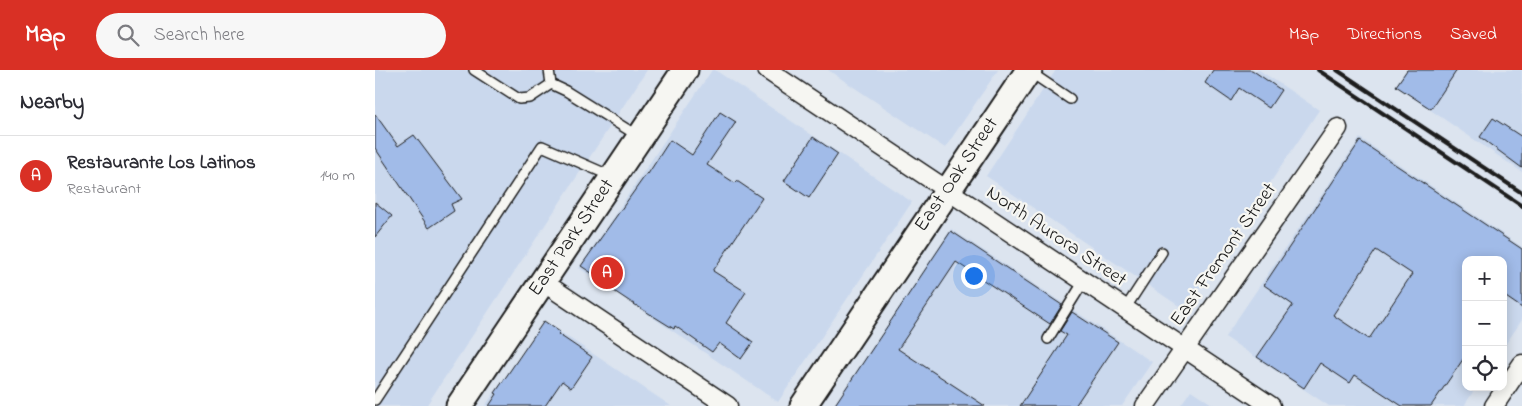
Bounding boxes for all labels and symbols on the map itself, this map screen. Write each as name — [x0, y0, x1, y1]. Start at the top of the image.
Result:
street label: East Oak Street — [908, 112, 1006, 238]
street label: East Park Street — [522, 173, 622, 303]
street label: East Fremont Street — [1164, 177, 1285, 333]
street label: North Aurora Street — [980, 179, 1132, 295]
pin: A — [591, 254, 623, 292]
your location — [961, 263, 987, 289]

